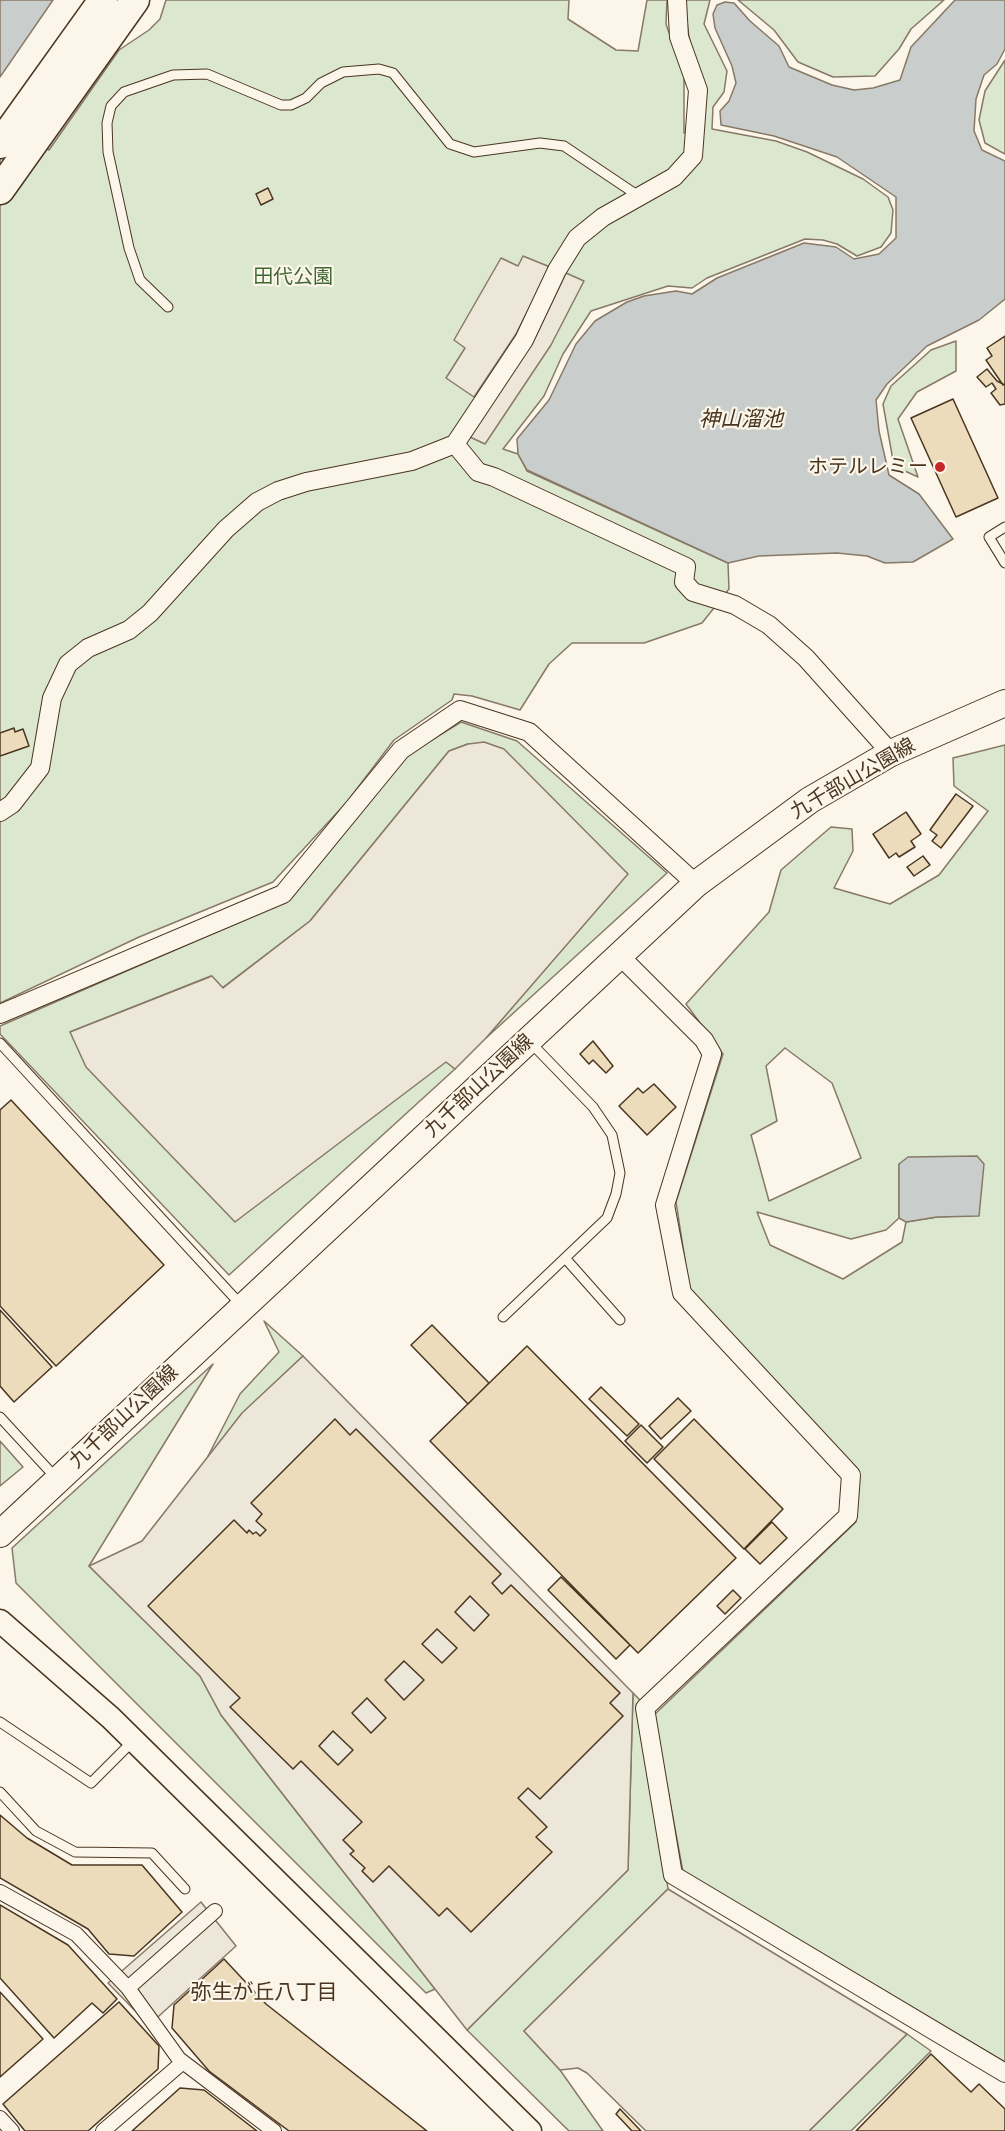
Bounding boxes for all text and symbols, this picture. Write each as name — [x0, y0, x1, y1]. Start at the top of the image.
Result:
park label: 田代公園 — [253, 265, 333, 289]
water label: 神山溜池 — [699, 407, 783, 433]
place label: ホテルレミー — [808, 455, 928, 479]
marker: ホテルレミー — [933, 460, 947, 474]
street label: 九千部山公園線 — [786, 734, 920, 824]
street label: 九千部山公園線 — [420, 1029, 538, 1143]
street label: 九千部山公園線 — [65, 1360, 183, 1474]
district label: 弥生が丘八丁目 — [191, 1980, 337, 2006]

